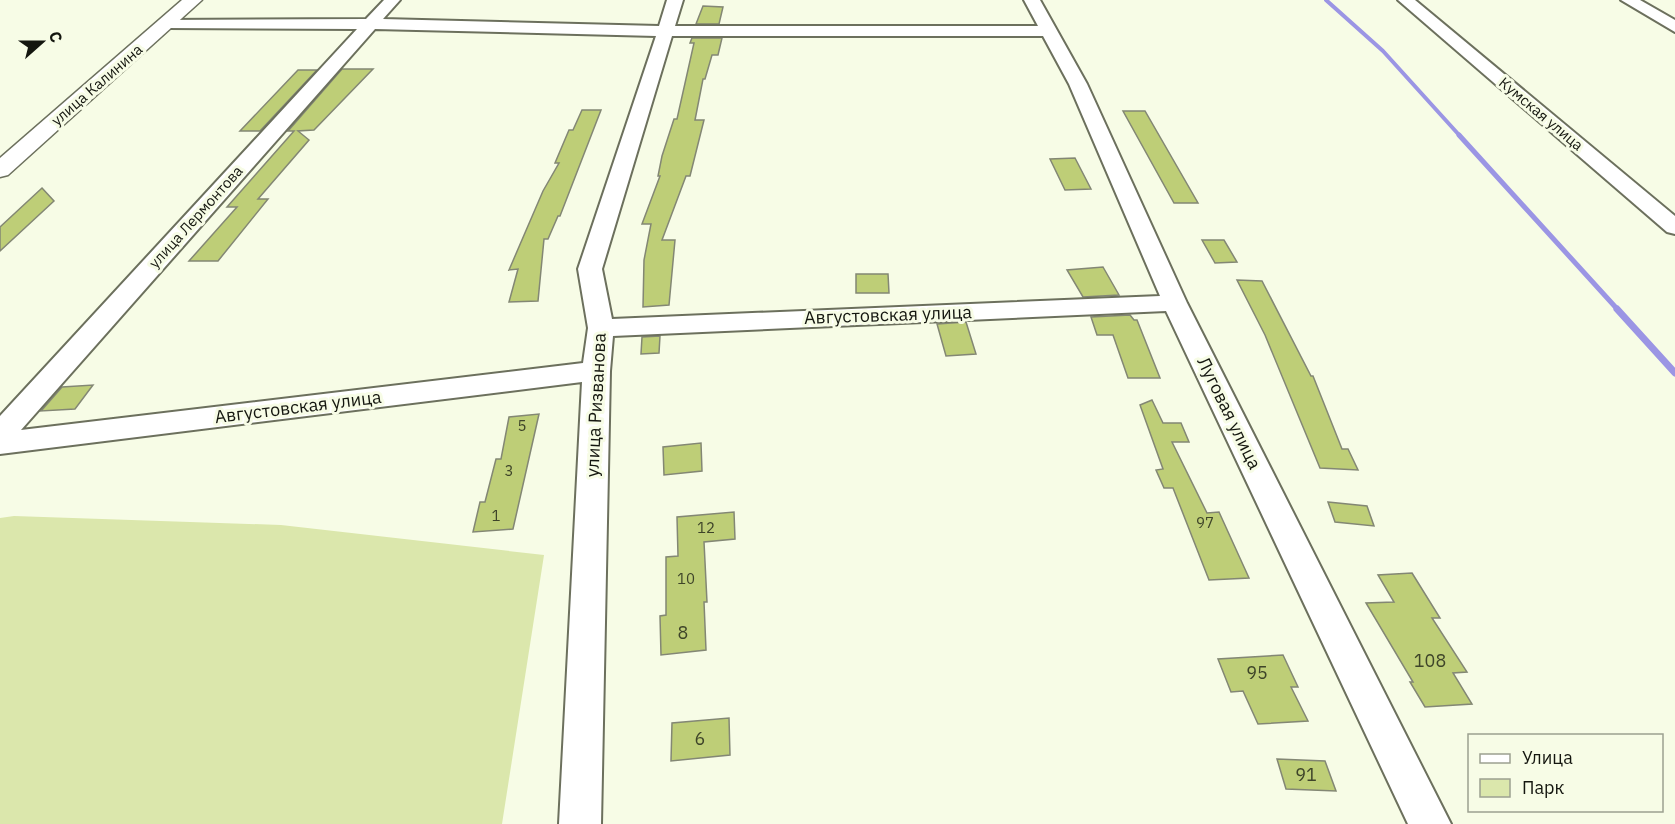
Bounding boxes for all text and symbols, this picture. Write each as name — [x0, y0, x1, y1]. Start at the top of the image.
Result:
north arrow — [12, 12, 72, 72]
text: С — [45, 28, 67, 45]
street label: улица Калинина — [47, 40, 146, 129]
street label: Кумская улица — [1495, 73, 1587, 154]
street label: улица Лермонтова — [145, 161, 247, 272]
street label: Августовская улица — [804, 300, 973, 329]
street label: улица Ризванова — [580, 332, 611, 478]
street label: Луговая улица — [1192, 353, 1267, 473]
street label: Августовская улица — [213, 385, 383, 428]
house number: 5 — [517, 416, 527, 435]
house number: 3 — [504, 461, 514, 480]
house number: 1 — [491, 506, 501, 525]
house number: 97 — [1196, 513, 1214, 532]
house number: 12 — [697, 518, 715, 537]
house number: 10 — [677, 569, 695, 588]
house number: 8 — [678, 621, 688, 644]
house number: 108 — [1414, 649, 1446, 672]
house number: 95 — [1246, 661, 1268, 684]
house number: 6 — [695, 727, 705, 750]
legend — [1468, 734, 1663, 812]
text: Улица — [1522, 746, 1573, 769]
house number: 91 — [1295, 763, 1317, 786]
text: Парк — [1522, 776, 1565, 799]

